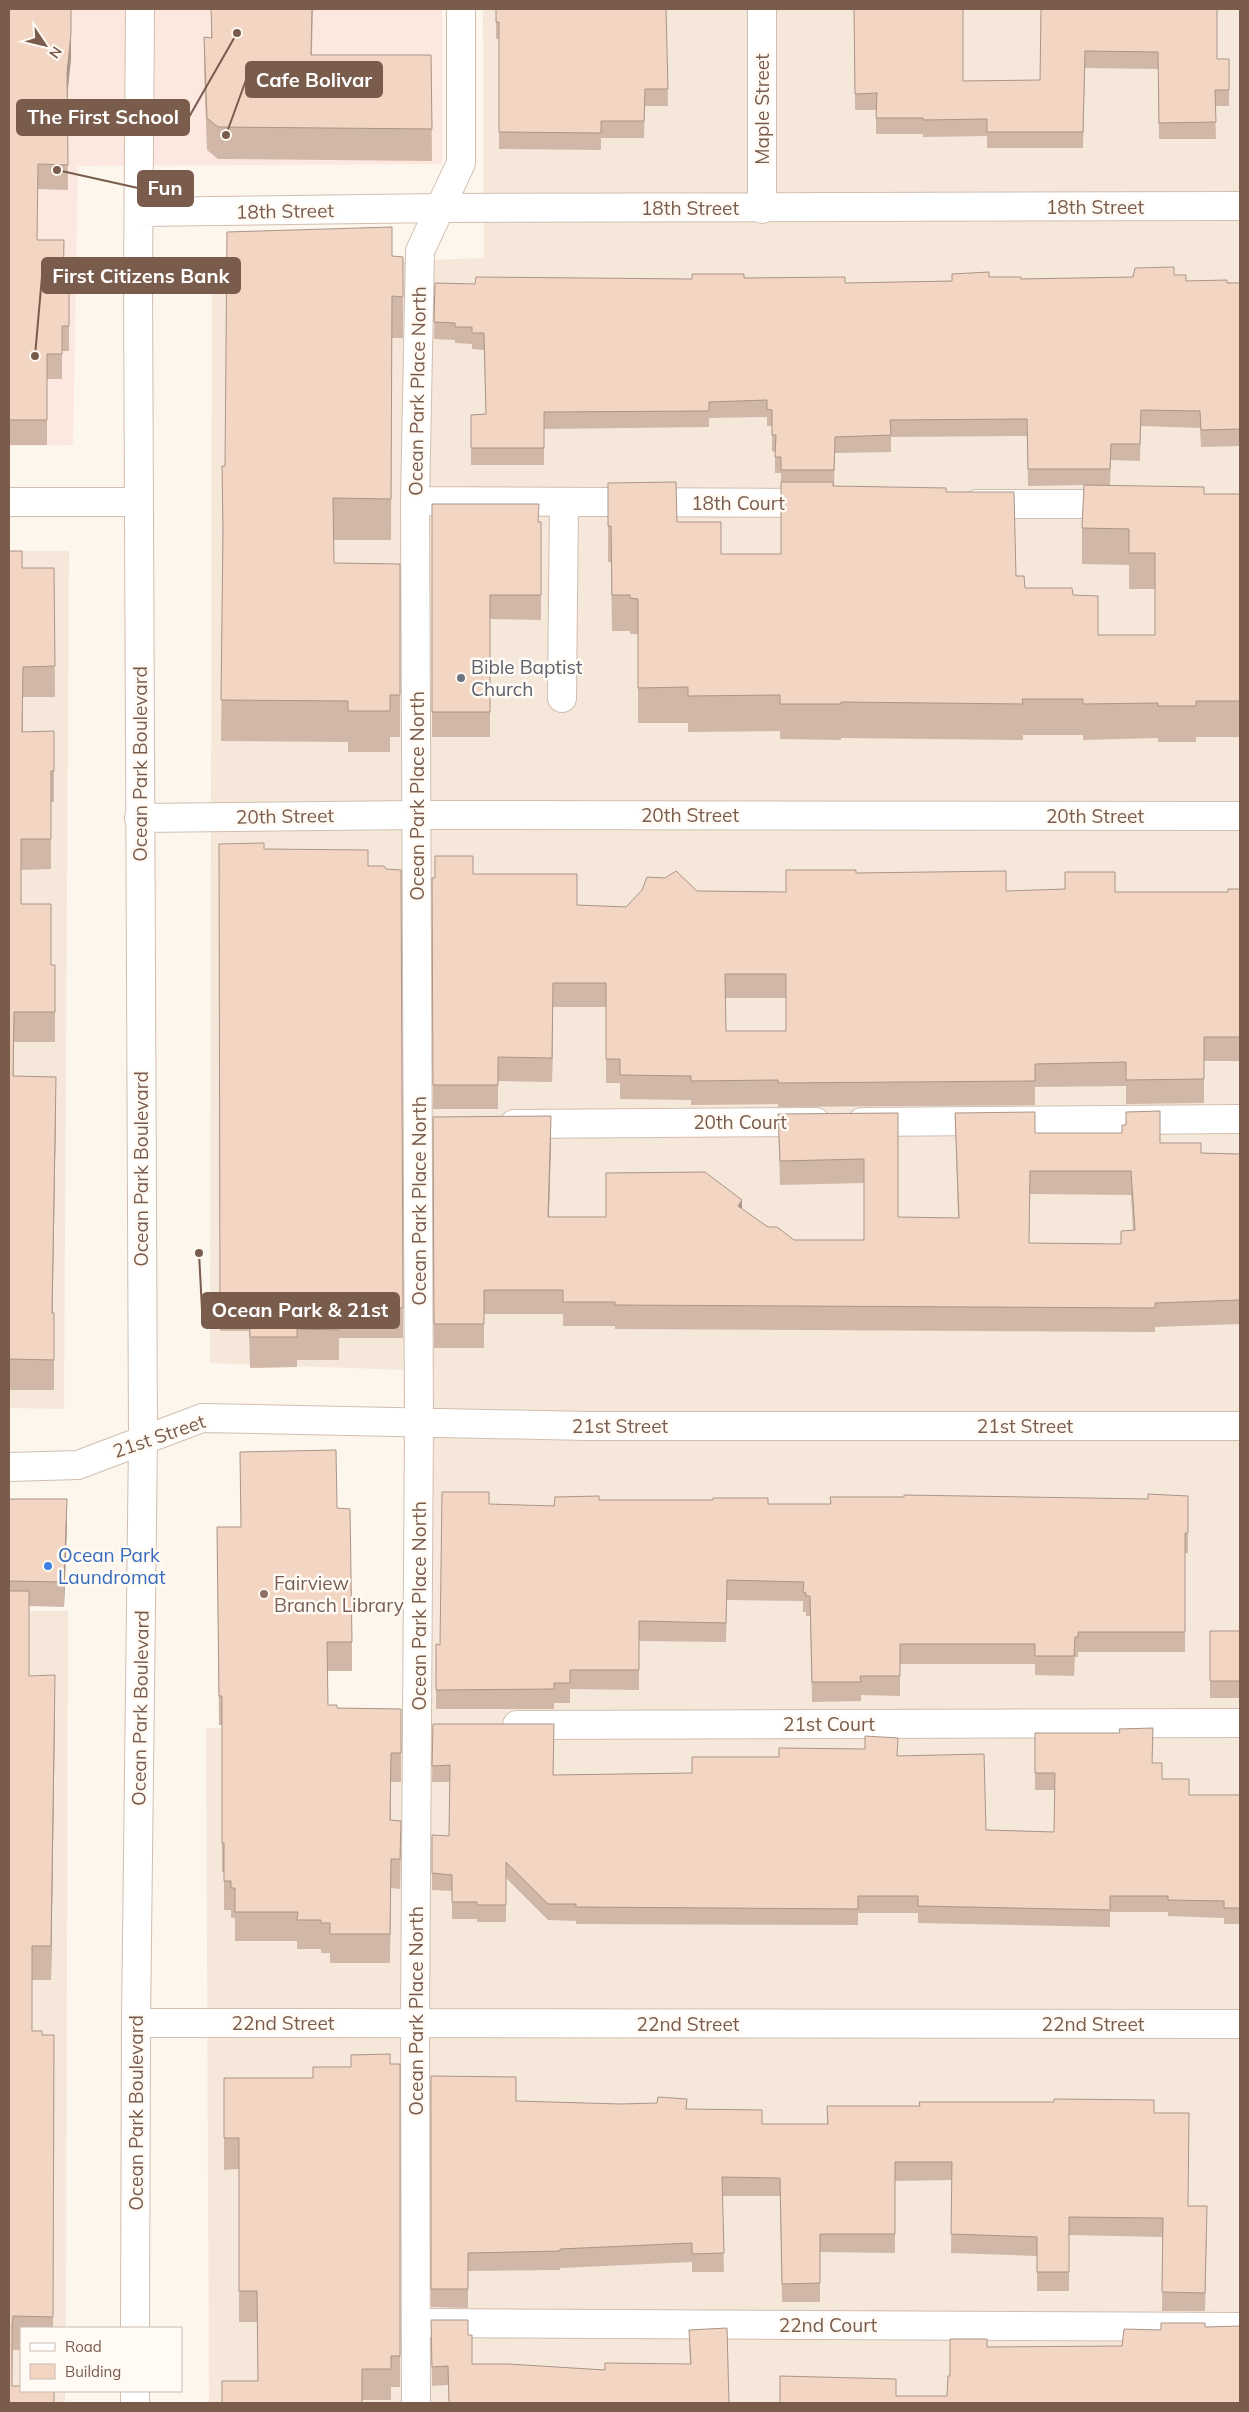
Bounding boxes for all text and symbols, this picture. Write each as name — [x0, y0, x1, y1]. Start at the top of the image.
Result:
north arrow — [20, 20, 70, 70]
text: N — [45, 43, 66, 62]
street label: Maple Street — [750, 53, 774, 165]
callout: Cafe Bolivar — [246, 62, 382, 97]
text: Cafe Bolivar — [256, 67, 372, 92]
callout: The First School — [17, 100, 189, 135]
text: The First School — [27, 104, 179, 129]
callout: Fun — [138, 171, 193, 206]
text: Fun — [147, 175, 183, 200]
street label: 18th Street — [1046, 195, 1144, 219]
street label: 18th Street — [641, 196, 739, 220]
street label: 18th Street — [236, 198, 335, 224]
callout: First Citizens Bank — [42, 258, 240, 293]
text: First Citizens Bank — [52, 263, 231, 288]
street label: Ocean Park Place North — [403, 286, 431, 496]
street label: 18th Court — [691, 491, 785, 515]
place label: Bible Baptist Church — [471, 655, 583, 701]
street label: Ocean Park Boulevard — [128, 666, 152, 862]
marker: Bible Baptist Church — [455, 672, 467, 684]
street label: Ocean Park Place North — [405, 691, 429, 901]
street label: 20th Street — [236, 803, 335, 829]
street label: 20th Street — [641, 803, 739, 827]
street label: 20th Street — [1046, 804, 1144, 828]
street label: Ocean Park Boulevard — [129, 1071, 153, 1267]
street label: Ocean Park Place North — [407, 1096, 431, 1306]
street label: 20th Court — [693, 1110, 787, 1134]
callout: Ocean Park & 21st — [202, 1293, 399, 1328]
text: Ocean Park & 21st — [212, 1297, 389, 1322]
street label: 21st Street — [110, 1409, 209, 1463]
street label: 21st Street — [572, 1414, 668, 1438]
street label: 21st Street — [977, 1414, 1073, 1438]
street label: Ocean Park Place North — [407, 1501, 431, 1711]
place label: Ocean Park Laundromat — [58, 1543, 166, 1589]
marker: Ocean Park Laundromat — [42, 1560, 54, 1572]
place label: Fairview Branch Library — [274, 1571, 404, 1617]
marker: Fairview Branch Library — [258, 1588, 270, 1600]
street label: Ocean Park Boulevard — [126, 1610, 154, 1806]
street label: 21st Court — [783, 1712, 875, 1736]
street label: Ocean Park Place North — [404, 1906, 428, 2116]
street label: 22nd Street — [232, 2011, 335, 2035]
street label: 22nd Street — [637, 2012, 740, 2036]
street label: 22nd Street — [1042, 2012, 1145, 2036]
street label: Ocean Park Boulevard — [124, 2015, 148, 2211]
street label: 22nd Court — [779, 2313, 878, 2337]
legend — [20, 2327, 182, 2392]
text: Road — [65, 2337, 102, 2356]
text: Building — [65, 2362, 121, 2381]

